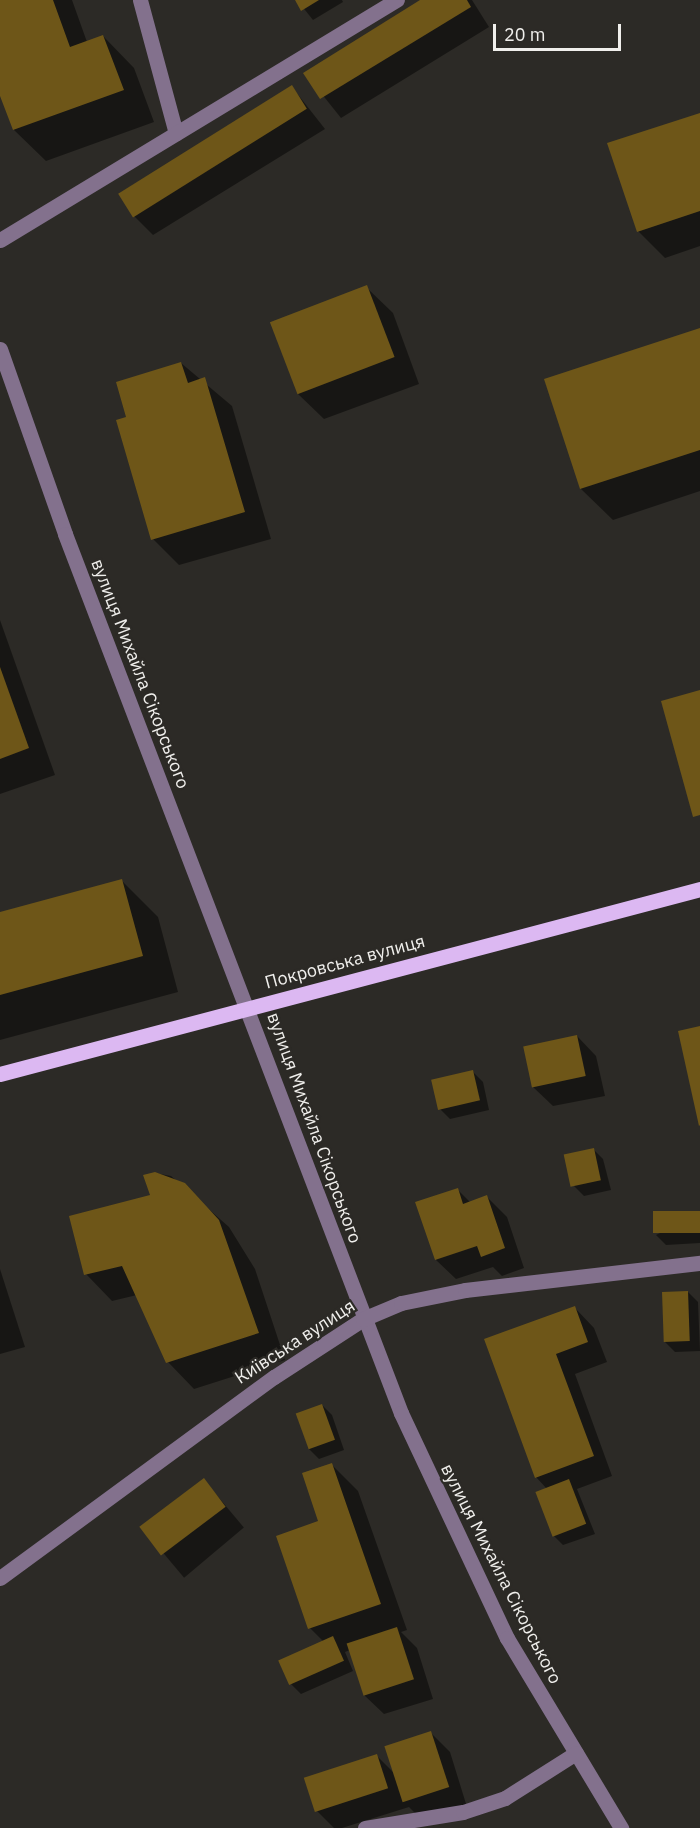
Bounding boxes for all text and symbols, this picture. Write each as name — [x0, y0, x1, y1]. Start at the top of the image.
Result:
scale bar — [496, 12, 624, 50]
text: 20 m — [504, 23, 546, 46]
street label: вулиця Михайла Сікорського — [86, 556, 194, 792]
street label: Покровська вулиця — [263, 930, 427, 994]
street label: вулиця Михайла Сікорського — [262, 1010, 366, 1246]
street label: Київська вулиця — [231, 1295, 359, 1389]
street label: вулиця Михайла Сікорського — [436, 1460, 566, 1688]

